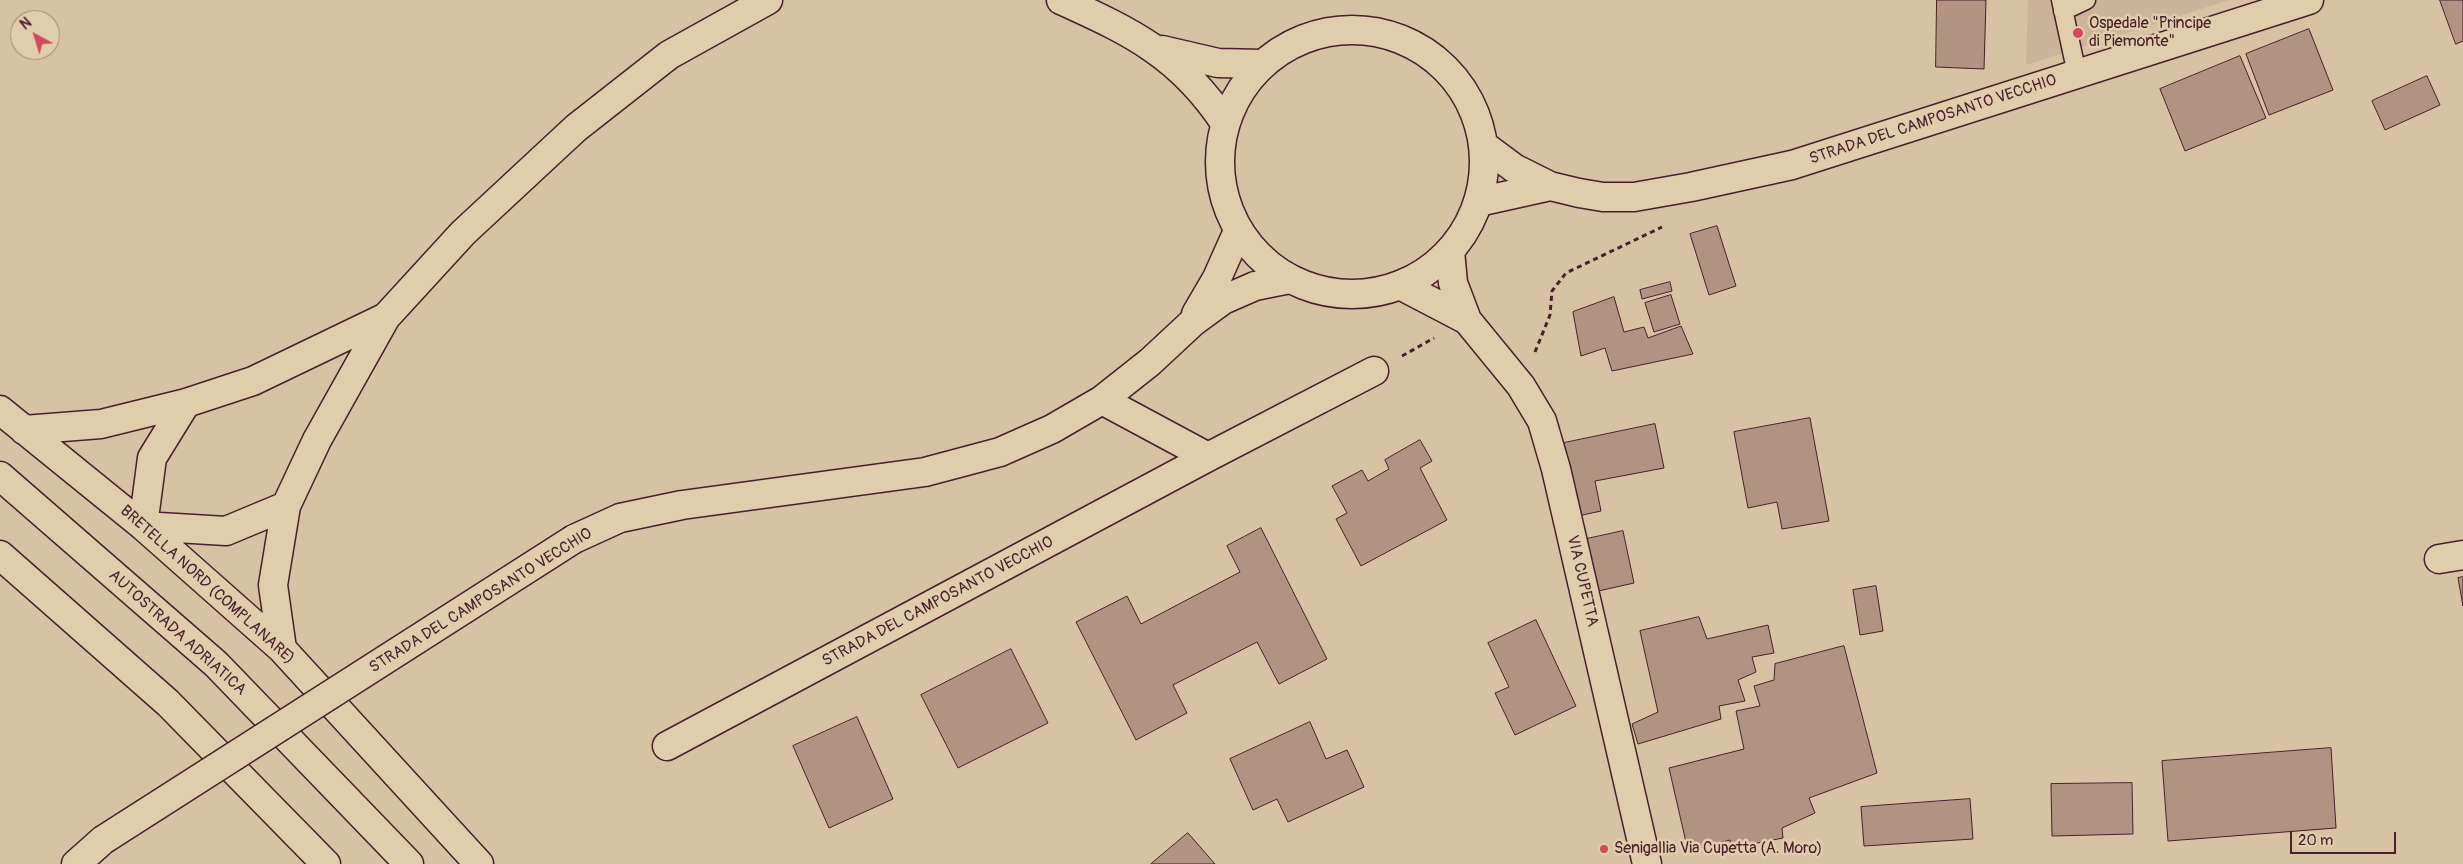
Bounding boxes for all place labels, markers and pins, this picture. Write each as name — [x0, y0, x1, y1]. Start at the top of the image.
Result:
place label: Ospedale "Principe di Piemonte" — [2089, 14, 2211, 52]
marker: Ospedale "Principe di Piemonte" — [2071, 26, 2085, 40]
place label: Senigallia Via Cupetta (A. Moro) — [1614, 839, 1822, 859]
marker: Senigallia Via Cupetta (A. Moro) — [1598, 843, 1610, 855]

